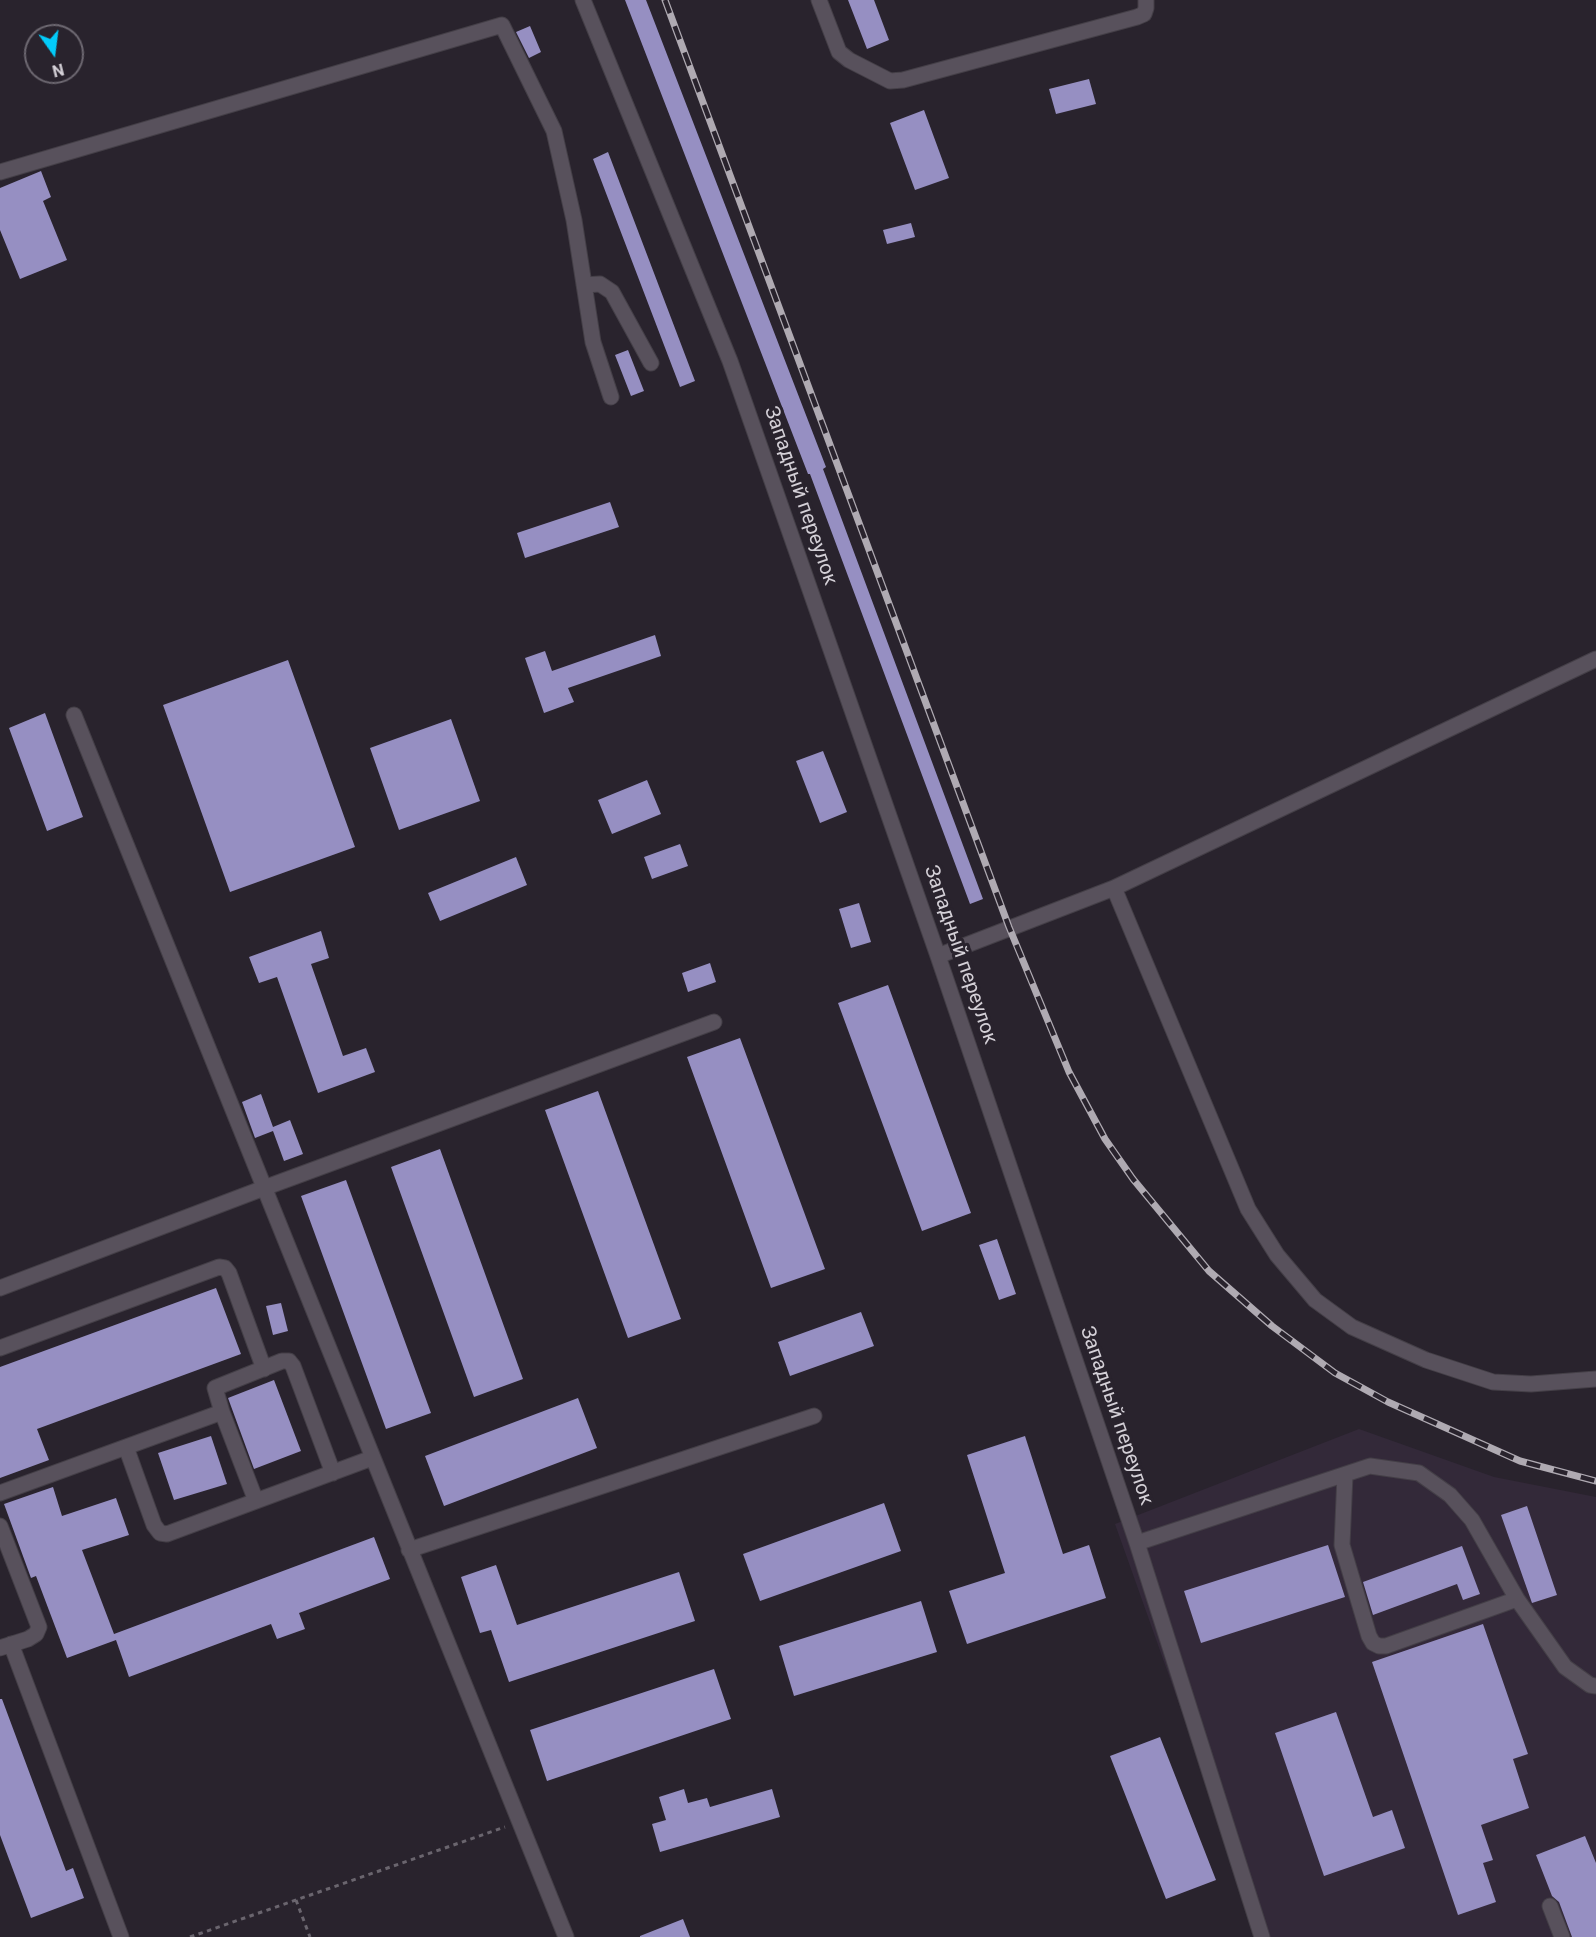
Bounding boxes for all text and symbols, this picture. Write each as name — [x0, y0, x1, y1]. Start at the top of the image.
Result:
north arrow — [24, 24, 84, 84]
text: N — [50, 59, 66, 81]
street label: Западный переулок — [758, 403, 842, 589]
street label: Западный переулок — [918, 862, 1002, 1048]
street label: Западный переулок — [1074, 1323, 1158, 1509]

